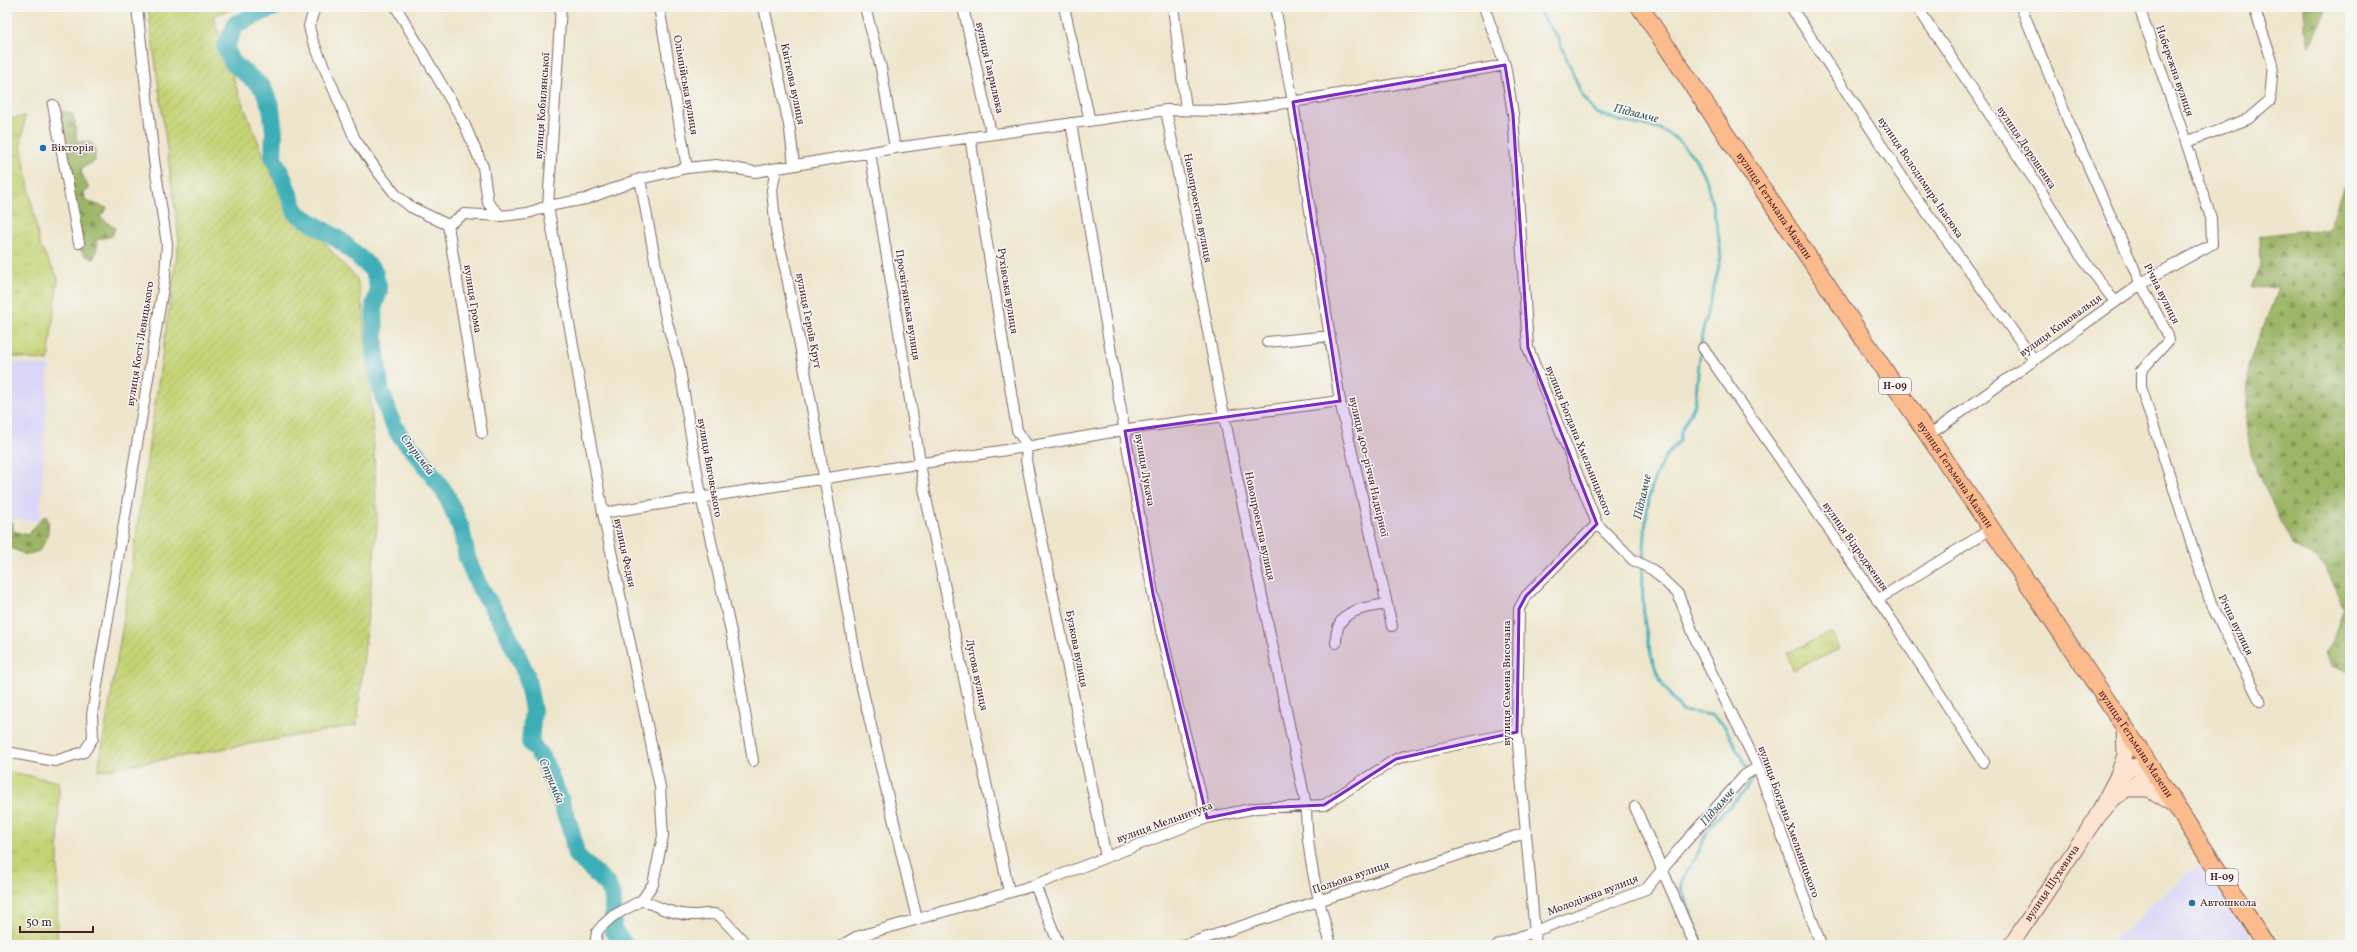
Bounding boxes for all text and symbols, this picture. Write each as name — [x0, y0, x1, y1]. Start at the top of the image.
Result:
street label: вулиця Гаврилюка — [971, 21, 1007, 116]
street label: Набережна вулиця — [2151, 23, 2197, 119]
street label: Олімпійська вулиця — [669, 34, 701, 136]
street label: Квіткова вулиця — [776, 42, 808, 126]
street label: вулиця Кобилянської — [532, 51, 554, 160]
water label: Підзамче — [1612, 101, 1661, 127]
street label: вулиця Дорошенка — [1993, 104, 2060, 193]
street label: вулиця Володимира Івасюка — [1874, 114, 1967, 242]
place label: Вікторія — [51, 141, 94, 156]
marker: Вікторія — [38, 143, 48, 153]
street label: вулиця Гетьмана Мазепи — [1733, 150, 1816, 263]
street label: Новопроектна вулиця — [1179, 152, 1215, 264]
street label: Рухівська вулиця — [993, 247, 1021, 335]
street label: Просвітянська вулиця — [891, 249, 923, 362]
street label: Річна вулиця — [2139, 261, 2183, 327]
street label: вулиця Грома — [459, 264, 485, 335]
street label: вулиця Героїв Крут — [791, 272, 825, 371]
street label: вулиця Кості Левицького — [124, 280, 158, 408]
street label: вулиця Коновальця — [2017, 291, 2105, 361]
street label: вулиця Богдана Хмельницького — [1541, 364, 1615, 518]
road number: Н-09 — [1879, 378, 1911, 394]
street label: вулиця 400-річчя Надвірної — [1345, 395, 1392, 539]
street label: вулиця Виговського — [693, 417, 725, 519]
street label: вулиця Гетьмана Мазепи — [1914, 418, 1997, 532]
water label: Стримба — [396, 431, 438, 479]
street label: вулиця Лукача — [1130, 432, 1158, 508]
street label: Новопроектна вулиця — [1240, 470, 1278, 582]
water label: Підзамче — [1630, 472, 1656, 521]
street label: вулиця Відродження — [1818, 499, 1892, 595]
street label: вулиця Федяя — [609, 517, 639, 589]
street label: Річна вулиця — [2214, 592, 2256, 658]
street label: Бузкова вулиця — [1061, 609, 1091, 689]
street label: вулиця Семена Височана — [1500, 620, 1515, 746]
street label: Лугова вулиця — [961, 638, 991, 712]
street label: вулиця Гетьмана Мазепи — [2094, 687, 2176, 801]
street label: вулиця Богдана Хмельницького — [1754, 744, 1823, 900]
water label: Стримба — [534, 756, 568, 806]
water label: Підзамче — [1697, 784, 1739, 830]
street label: вулиця Мельничука — [1115, 798, 1216, 847]
street label: вулиця Шухевича — [2021, 842, 2084, 925]
street label: Польова вулиця — [1311, 858, 1392, 898]
road number: Н-09 — [2206, 869, 2238, 885]
street label: Молодіжна вулиця — [1545, 872, 1641, 920]
place label: Автошкола — [2200, 896, 2257, 911]
marker: Автошкола — [2187, 898, 2197, 908]
scale bar — [20, 908, 93, 934]
text: 50 m — [26, 915, 52, 931]

